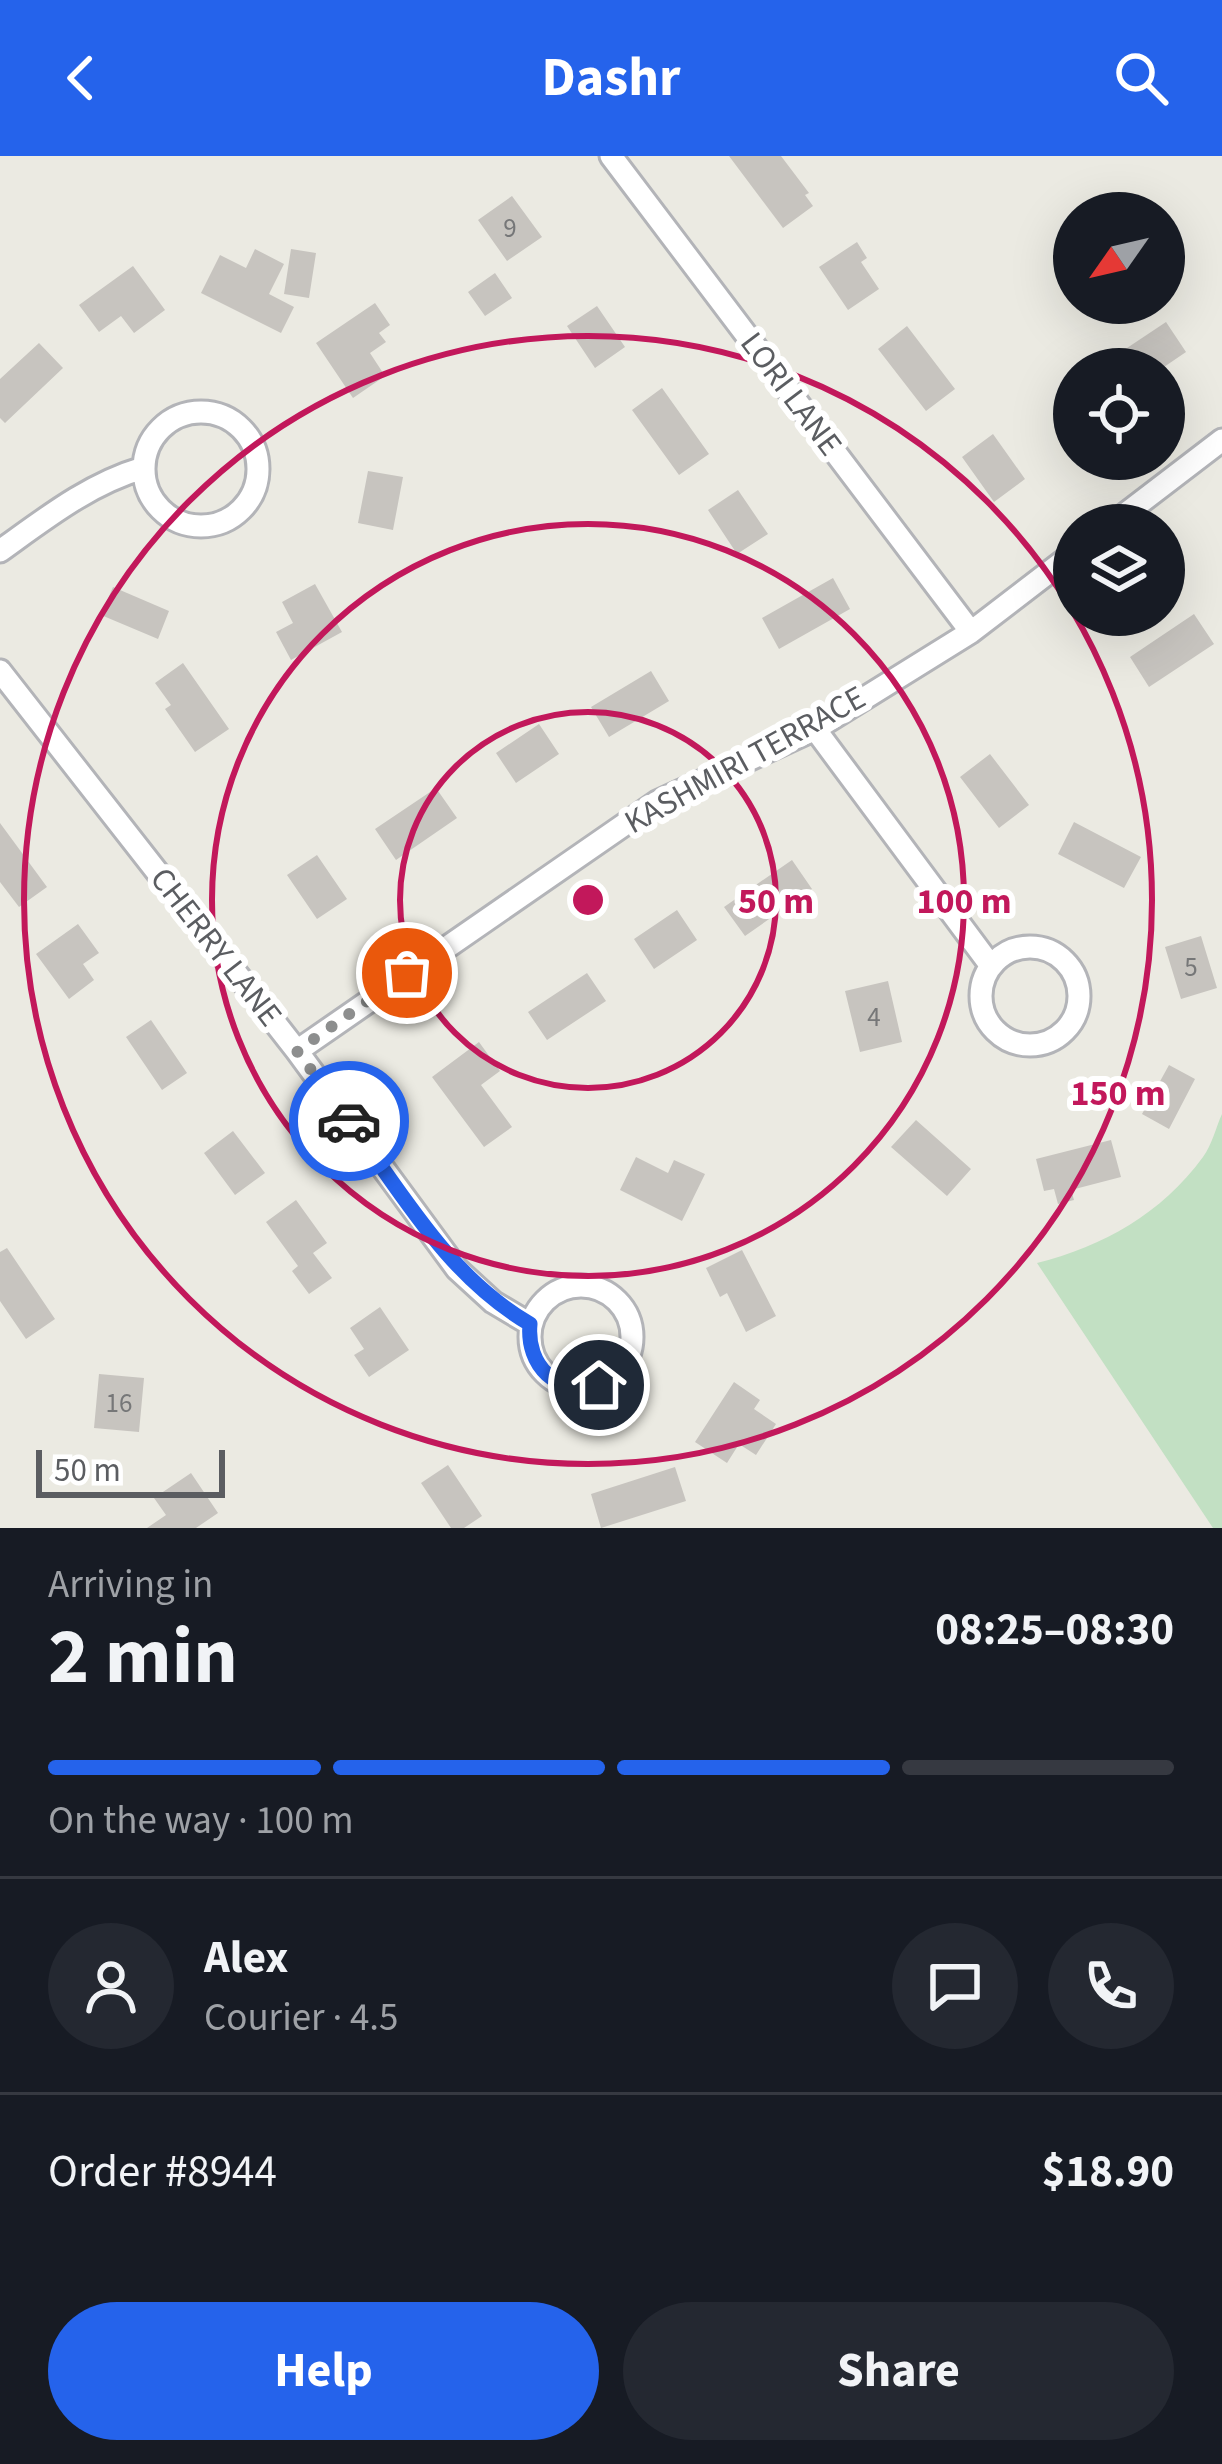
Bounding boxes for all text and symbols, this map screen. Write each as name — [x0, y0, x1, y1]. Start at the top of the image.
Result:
text: Dashr — [542, 40, 681, 117]
icon: back — [48, 45, 114, 111]
icon: search — [1108, 45, 1174, 111]
north arrow — [1053, 192, 1185, 324]
map controls — [1053, 192, 1185, 636]
house number: 9 — [503, 209, 517, 248]
street label: LORI LANE — [729, 322, 853, 466]
button: locate — [1053, 348, 1185, 480]
button: layers — [1053, 504, 1185, 636]
street label: KASHMIRI TERRACE — [616, 674, 874, 846]
street label: CHERRY LANE — [139, 858, 293, 1036]
text: 50 m — [738, 876, 814, 927]
text: 100 m — [916, 876, 1012, 927]
centre of rings — [567, 879, 609, 921]
pin — [356, 922, 458, 1024]
icon: bag — [374, 940, 440, 1006]
house number: 5 — [1184, 948, 1198, 987]
house number: 4 — [867, 998, 881, 1037]
courier — [289, 1061, 409, 1181]
text: 150 m — [1070, 1068, 1166, 1119]
icon: car — [316, 1088, 382, 1154]
pin — [548, 1334, 650, 1436]
icon: home — [566, 1352, 632, 1418]
house number: 16 — [106, 1384, 132, 1423]
scale bar — [36, 1444, 225, 1497]
text: 50 m — [54, 1447, 121, 1494]
text: Arriving in — [48, 1557, 213, 1613]
text: 08:25–08:30 — [935, 1598, 1174, 1662]
text: 2 min — [48, 1602, 238, 1713]
text: On the way · 100 m — [48, 1793, 354, 1849]
button: person — [48, 1923, 174, 2049]
button: chat — [892, 1923, 1018, 2049]
button: phone — [1048, 1923, 1174, 2049]
text: Alex — [204, 1926, 288, 1990]
text: Courier · 4.5 — [204, 1990, 398, 2046]
text: Order #8944 — [48, 2140, 277, 2204]
text: $18.90 — [1042, 2140, 1174, 2204]
button: Help — [48, 2302, 599, 2440]
button: Share — [623, 2302, 1174, 2440]

